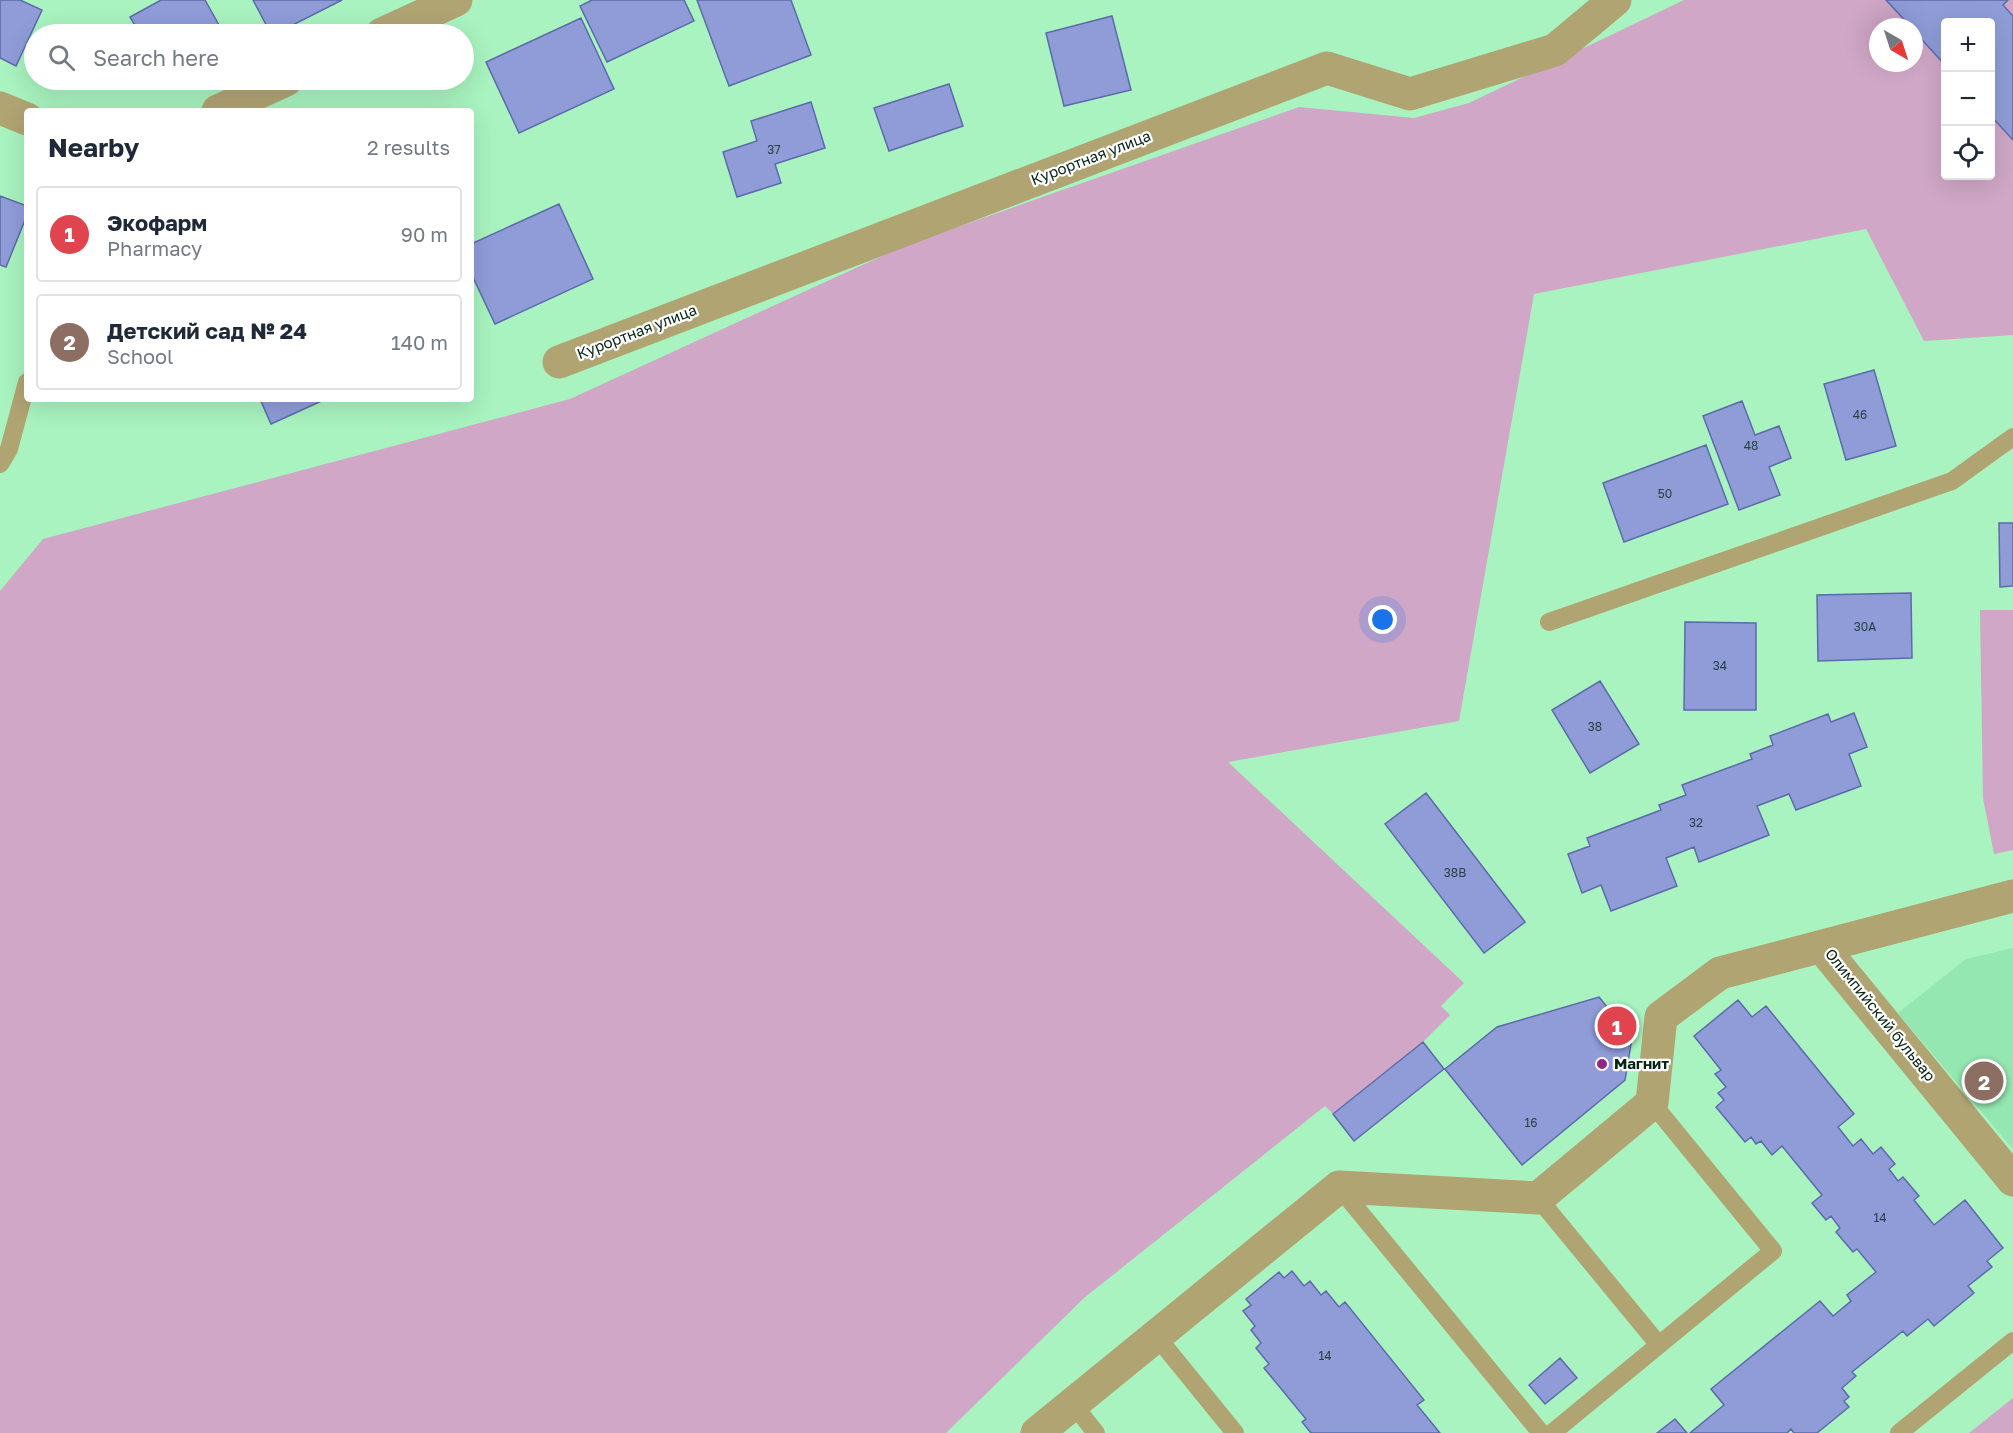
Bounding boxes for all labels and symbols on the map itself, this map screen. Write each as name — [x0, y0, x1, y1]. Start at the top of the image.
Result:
north arrow — [1869, 18, 1923, 72]
street label: Курортная улица — [1028, 126, 1153, 188]
house number: 37 — [767, 142, 781, 157]
street label: Курортная улица — [574, 300, 699, 362]
house number: 46 — [1853, 407, 1867, 422]
house number: 48 — [1744, 438, 1758, 453]
house number: 50 — [1658, 486, 1672, 501]
your location — [1368, 605, 1397, 634]
house number: 30А — [1854, 619, 1876, 634]
house number: 34 — [1713, 658, 1727, 673]
house number: 38 — [1588, 719, 1602, 734]
house number: 32 — [1689, 815, 1703, 830]
house number: 38В — [1444, 865, 1466, 880]
street label: Олимпийский бульвар — [1822, 945, 1940, 1084]
pin: 1 — [1598, 1004, 1636, 1048]
place label: Магнит — [1614, 1054, 1669, 1072]
marker: Магнит — [1595, 1057, 1609, 1071]
pin: 2 — [1964, 1058, 2004, 1104]
house number: 16 — [1524, 1115, 1538, 1130]
house number: 14 — [1873, 1210, 1887, 1225]
house number: 14 — [1318, 1348, 1332, 1363]

